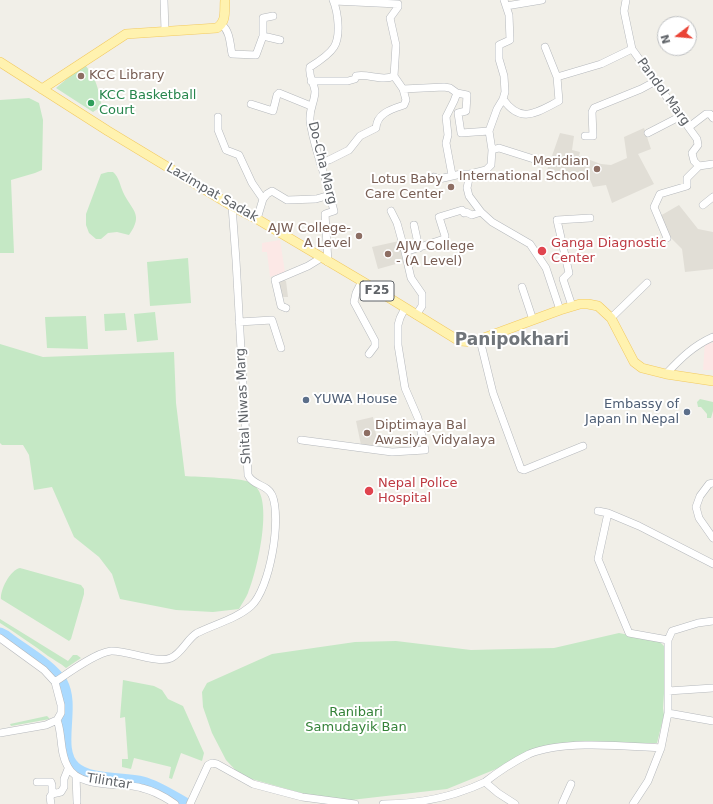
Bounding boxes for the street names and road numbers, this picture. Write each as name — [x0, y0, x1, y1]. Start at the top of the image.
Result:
street label: Pandol Marg — [633, 55, 693, 129]
street label: Do-Cha Marg — [304, 120, 340, 206]
street label: Lazimpat Sadak — [163, 160, 261, 226]
road number: F25 — [360, 281, 394, 301]
street label: Shital Niwas Marg — [233, 348, 255, 464]
street label: Tilintar — [86, 771, 132, 793]

